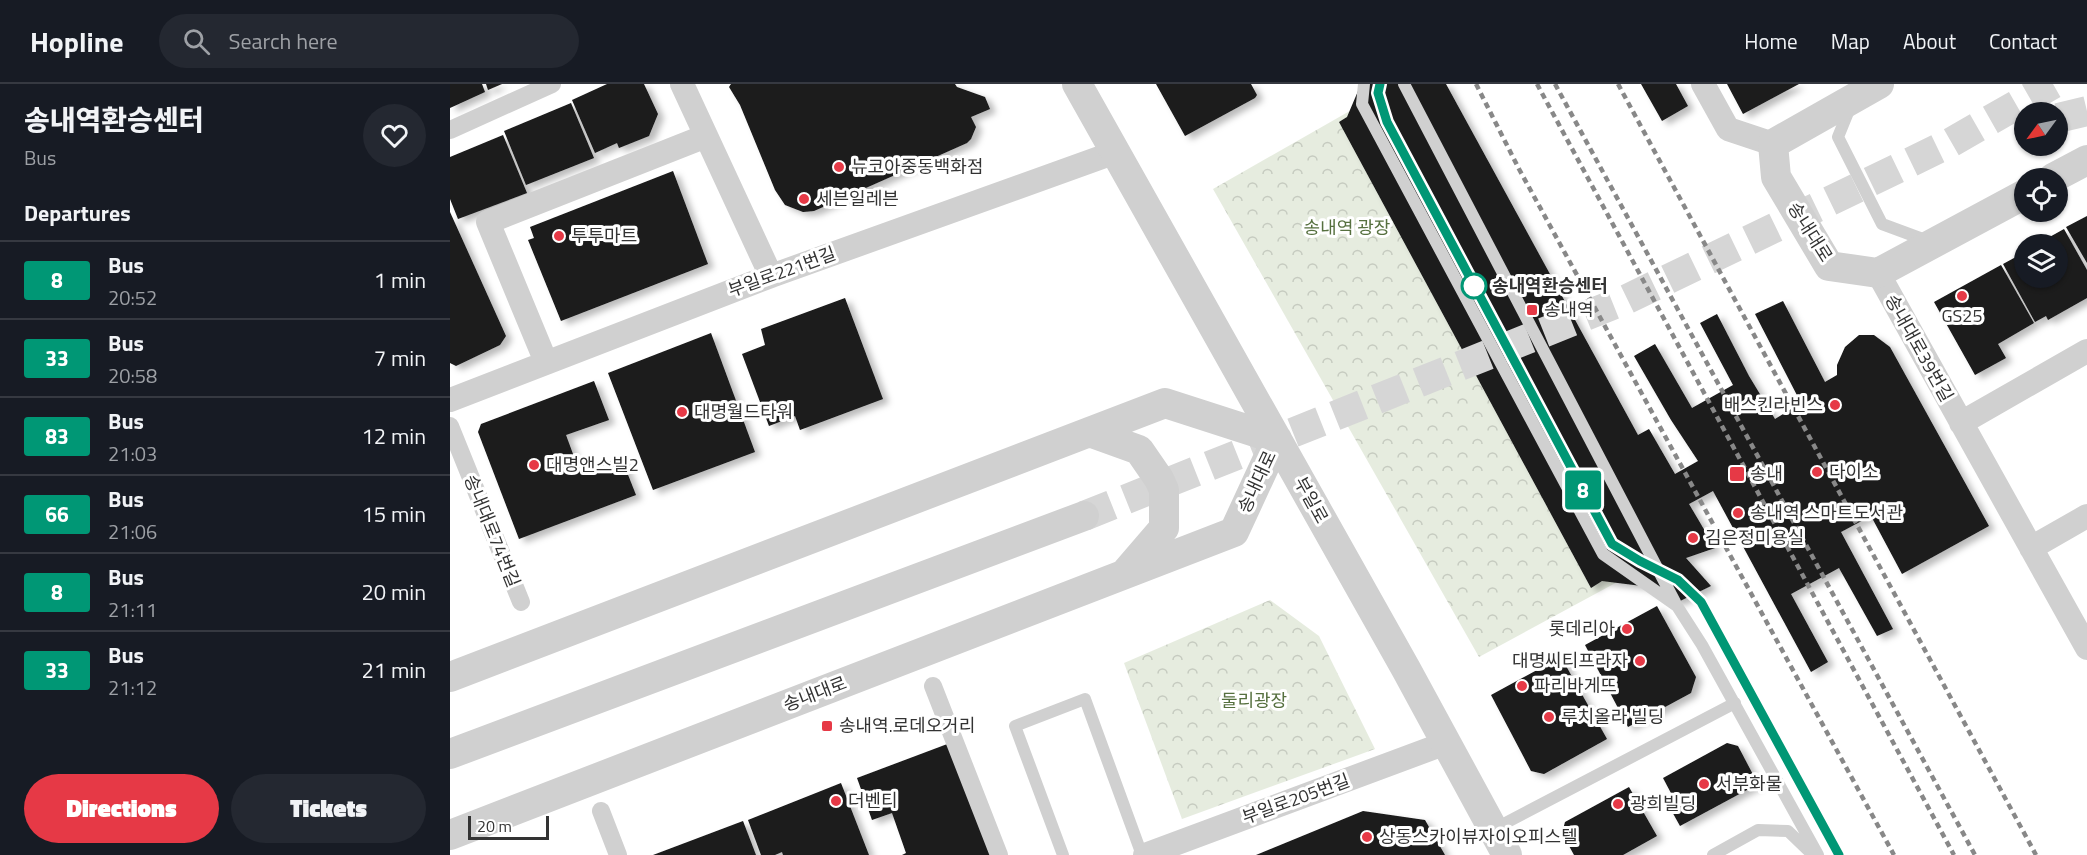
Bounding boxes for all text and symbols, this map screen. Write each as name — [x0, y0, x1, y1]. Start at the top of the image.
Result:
search box — [159, 14, 579, 68]
text: Hopline — [30, 20, 123, 63]
text: Search here — [228, 24, 338, 58]
icon: search — [180, 25, 213, 58]
text: Home — [1744, 25, 1798, 57]
text: Map — [1831, 25, 1870, 57]
text: About — [1903, 25, 1956, 57]
text: Contact — [1989, 25, 2057, 57]
text: 송내역환승센터 — [24, 98, 204, 141]
north arrow — [2014, 102, 2068, 156]
map controls — [2014, 102, 2068, 288]
button: heart — [363, 104, 426, 167]
text: Bus — [24, 142, 56, 173]
place label: 뉴코아중동백화점 — [851, 153, 983, 180]
marker: 뉴코아중동백화점 — [832, 160, 846, 174]
button: locate — [2014, 168, 2068, 222]
place label: 세븐일레븐 — [816, 185, 899, 212]
marker: 세븐일레븐 — [797, 192, 811, 206]
text: Departures — [24, 196, 131, 230]
street label: 송내대로 — [1781, 196, 1839, 267]
park label: 송내역 광장 — [1304, 214, 1390, 241]
place label: 투투마트 — [571, 222, 637, 249]
marker: 투투마트 — [552, 229, 566, 243]
button: layers — [2014, 234, 2068, 288]
street label: 부일로221번길 — [724, 240, 840, 304]
text: Bus — [108, 248, 144, 282]
text: 1 min — [374, 263, 426, 297]
text: 8 — [51, 264, 63, 296]
place label: 송내역환승센터 — [1492, 272, 1608, 299]
marker: 송내역환승센터 — [1461, 273, 1487, 299]
text: 20:52 — [108, 282, 157, 313]
street label: 송내대로39번길 — [1879, 289, 1960, 407]
marker: GS25 — [1955, 289, 1969, 303]
place label: 송내역 — [1544, 296, 1594, 323]
place label: GS25 — [1941, 302, 1983, 329]
marker: 송내역 — [1525, 303, 1539, 317]
text: Bus — [108, 326, 144, 360]
text: 7 min — [374, 341, 426, 375]
text: 33 — [45, 342, 69, 374]
text: 20:58 — [108, 360, 157, 391]
place label: 배스킨라빈스 — [1724, 391, 1823, 418]
place label: 대명월드타워 — [694, 398, 793, 425]
marker: 배스킨라빈스 — [1828, 398, 1842, 412]
text: Bus — [108, 404, 144, 438]
marker: 대명월드타워 — [675, 405, 689, 419]
text: 12 min — [361, 419, 426, 453]
text: 83 — [45, 420, 69, 452]
text: 21:03 — [108, 438, 157, 469]
street label: 송내대로 — [1230, 446, 1283, 518]
place label: 대명앤스빌2 — [546, 451, 639, 478]
marker: 대명앤스빌2 — [527, 458, 541, 472]
place label: 다이소 — [1829, 458, 1879, 485]
place label: 송내 — [1750, 460, 1783, 487]
marker: 송내 — [1728, 465, 1746, 483]
marker: 다이소 — [1810, 465, 1824, 479]
street label: 송내대로74번길 — [458, 470, 527, 591]
line badge: 8 — [1564, 470, 1602, 510]
street label: 부일로 — [1288, 471, 1335, 528]
text: 8 — [1577, 474, 1589, 506]
text: Bus — [108, 482, 144, 516]
text: 15 min — [361, 497, 426, 531]
text: 66 — [45, 498, 69, 530]
place label: 송내역 스마트도서관 — [1750, 499, 1903, 526]
marker: 송내역 스마트도서관 — [1731, 506, 1745, 520]
text: 21:06 — [108, 516, 157, 547]
place label: 김은정미용실 — [1705, 524, 1804, 551]
marker: 김은정미용실 — [1686, 531, 1700, 545]
text: Bus — [108, 560, 144, 594]
text: 20 min — [361, 575, 426, 609]
text: 8 — [51, 576, 63, 608]
text: 21:11 — [108, 594, 157, 625]
place label: 롯데리아 — [1549, 615, 1615, 642]
marker: 롯데리아 — [1620, 622, 1634, 636]
text: Bus — [108, 638, 144, 672]
place label: 대명씨티프라자 — [1512, 647, 1628, 674]
text: 21 min — [361, 653, 426, 687]
text: 33 — [45, 654, 69, 686]
marker: 대명씨티프라자 — [1633, 654, 1647, 668]
street label: 송내대로 — [779, 669, 851, 718]
text: 21:12 — [108, 672, 157, 703]
place label: 파리바게뜨 — [1534, 672, 1617, 699]
marker: 파리바게뜨 — [1515, 679, 1529, 693]
park label: 둘리광장 — [1221, 687, 1287, 714]
place label: 루치올라 빌딩 — [1561, 703, 1664, 730]
marker: 루치올라 빌딩 — [1542, 710, 1556, 724]
place label: 송내역.로데오거리 — [839, 712, 975, 739]
marker: 송내역.로데오거리 — [820, 719, 834, 733]
street label: 부일로205번길 — [1238, 767, 1354, 831]
place label: 서부화물 — [1716, 770, 1782, 797]
button: Directions — [24, 774, 219, 843]
button: Tickets — [231, 774, 426, 843]
marker: 서부화물 — [1697, 777, 1711, 791]
place label: 더벤티 — [848, 787, 898, 814]
place label: 광희빌딩 — [1630, 790, 1696, 817]
marker: 더벤티 — [829, 794, 843, 808]
marker: 광희빌딩 — [1611, 797, 1625, 811]
scale bar — [468, 813, 549, 840]
text: 20 m — [477, 814, 512, 838]
place label: 상동스카이뷰자이오피스텔 — [1379, 823, 1578, 850]
marker: 상동스카이뷰자이오피스텔 — [1360, 830, 1374, 844]

